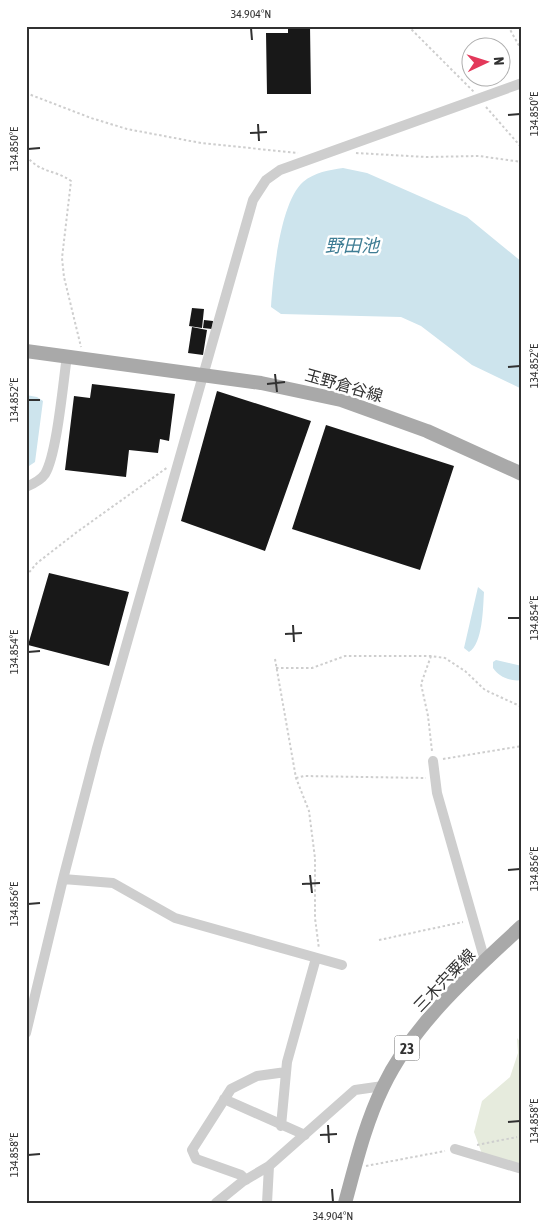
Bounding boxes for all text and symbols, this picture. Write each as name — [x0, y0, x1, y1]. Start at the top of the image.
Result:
text: 34.904°N — [231, 7, 271, 21]
north arrow — [460, 38, 510, 88]
text: N — [491, 56, 507, 66]
text: 134.850°E — [527, 92, 541, 136]
text: 134.850°E — [7, 127, 21, 171]
water label: 野田池 — [325, 235, 381, 256]
text: 134.852°E — [527, 344, 541, 388]
street label: 玉野倉谷線 — [303, 365, 385, 405]
text: 134.852°E — [7, 378, 21, 422]
text: 134.854°E — [527, 596, 541, 640]
text: 134.854°E — [7, 630, 21, 674]
text: 134.856°E — [527, 847, 541, 891]
text: 134.856°E — [7, 882, 21, 926]
street label: 三木宍粟線 — [410, 945, 478, 1015]
road number: 23 — [394, 1036, 420, 1060]
text: 134.858°E — [527, 1099, 541, 1143]
text: 134.858°E — [7, 1133, 21, 1177]
text: 34.904°N — [313, 1209, 353, 1223]

